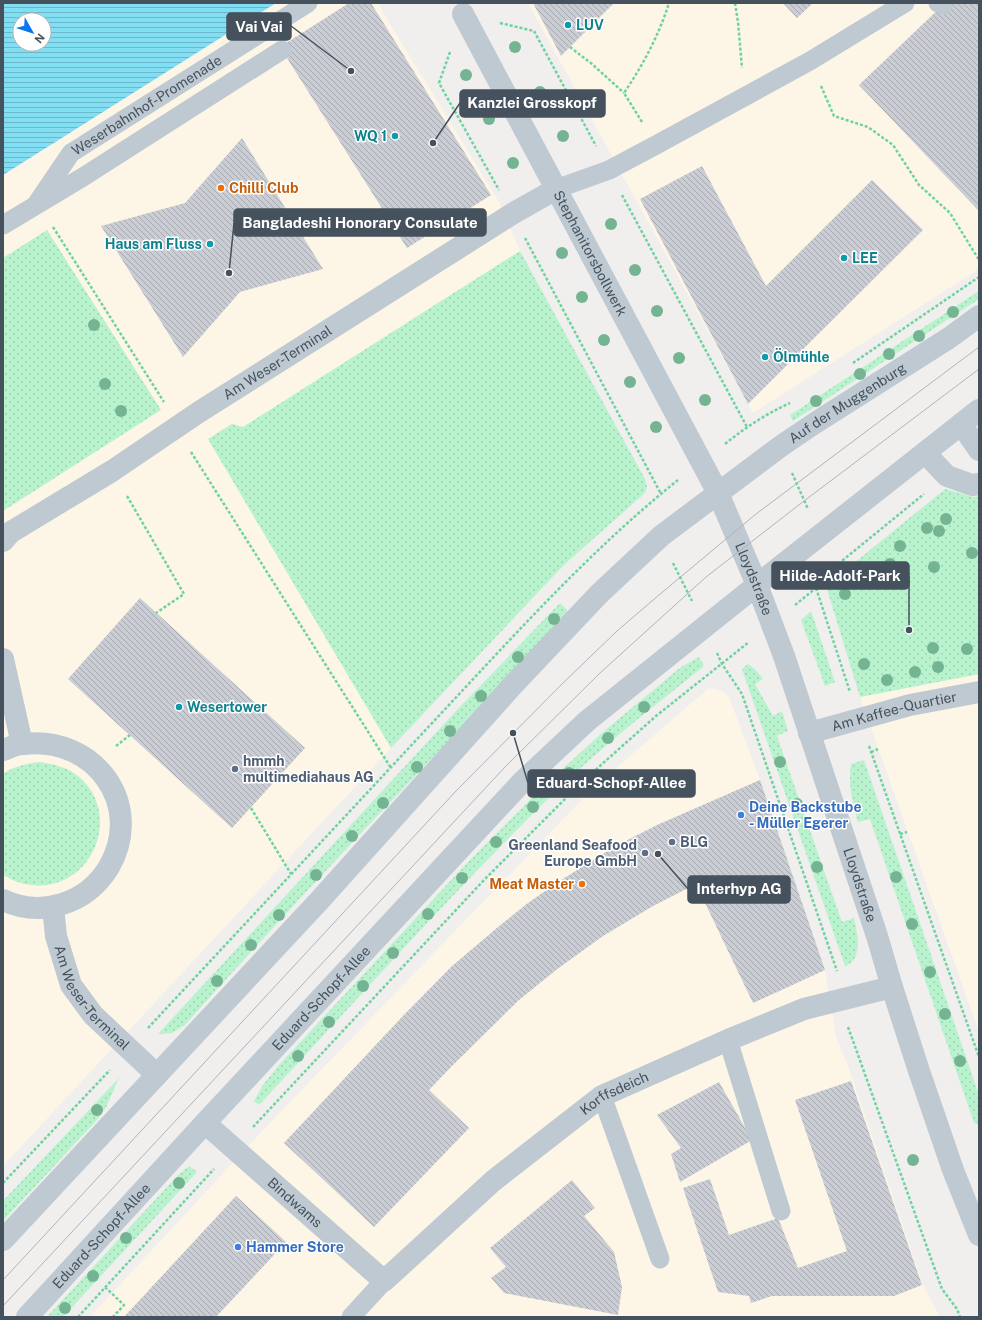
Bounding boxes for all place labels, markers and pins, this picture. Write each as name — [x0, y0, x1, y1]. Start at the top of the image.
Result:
callout: Vai Vai — [227, 13, 291, 40]
place label: LUV — [576, 17, 604, 33]
marker: LUV — [563, 20, 573, 30]
callout: Kanzlei Grosskopf — [460, 90, 605, 117]
place label: WQ 1 — [354, 128, 387, 144]
marker: WQ 1 — [390, 131, 400, 141]
place label: Chilli Club — [229, 180, 298, 196]
marker: Chilli Club — [216, 183, 226, 193]
callout: Bangladeshi Honorary Consulate — [234, 209, 486, 236]
place label: Haus am Fluss — [105, 236, 202, 252]
marker: Haus am Fluss — [205, 239, 215, 249]
place label: LEE — [852, 250, 878, 266]
marker: LEE — [839, 253, 849, 263]
place label: Ölmühle — [773, 348, 829, 365]
marker: Ölmühle — [760, 352, 770, 362]
callout: Hilde-Adolf-Park — [772, 562, 909, 589]
place label: Wesertower — [187, 699, 267, 715]
marker: Wesertower — [174, 702, 184, 712]
place label: hmmh multimediahaus AG — [243, 753, 374, 785]
marker: hmmh multimediahaus AG — [230, 764, 240, 774]
callout: Eduard-Schopf-Allee — [528, 770, 695, 797]
place label: Deine Backstube - Müller Egerer — [749, 799, 861, 831]
marker: Deine Backstube - Müller Egerer — [736, 810, 746, 820]
place label: BLG — [680, 834, 708, 850]
place label: Greenland Seafood Europe GmbH — [508, 837, 637, 869]
marker: BLG — [667, 837, 677, 847]
marker: Greenland Seafood Europe GmbH — [640, 848, 650, 858]
place label: Meat Master — [489, 876, 574, 892]
callout: Interhyp AG — [688, 876, 790, 903]
marker: Meat Master — [577, 879, 587, 889]
place label: Hammer Store — [246, 1239, 344, 1255]
marker: Hammer Store — [233, 1242, 243, 1252]

